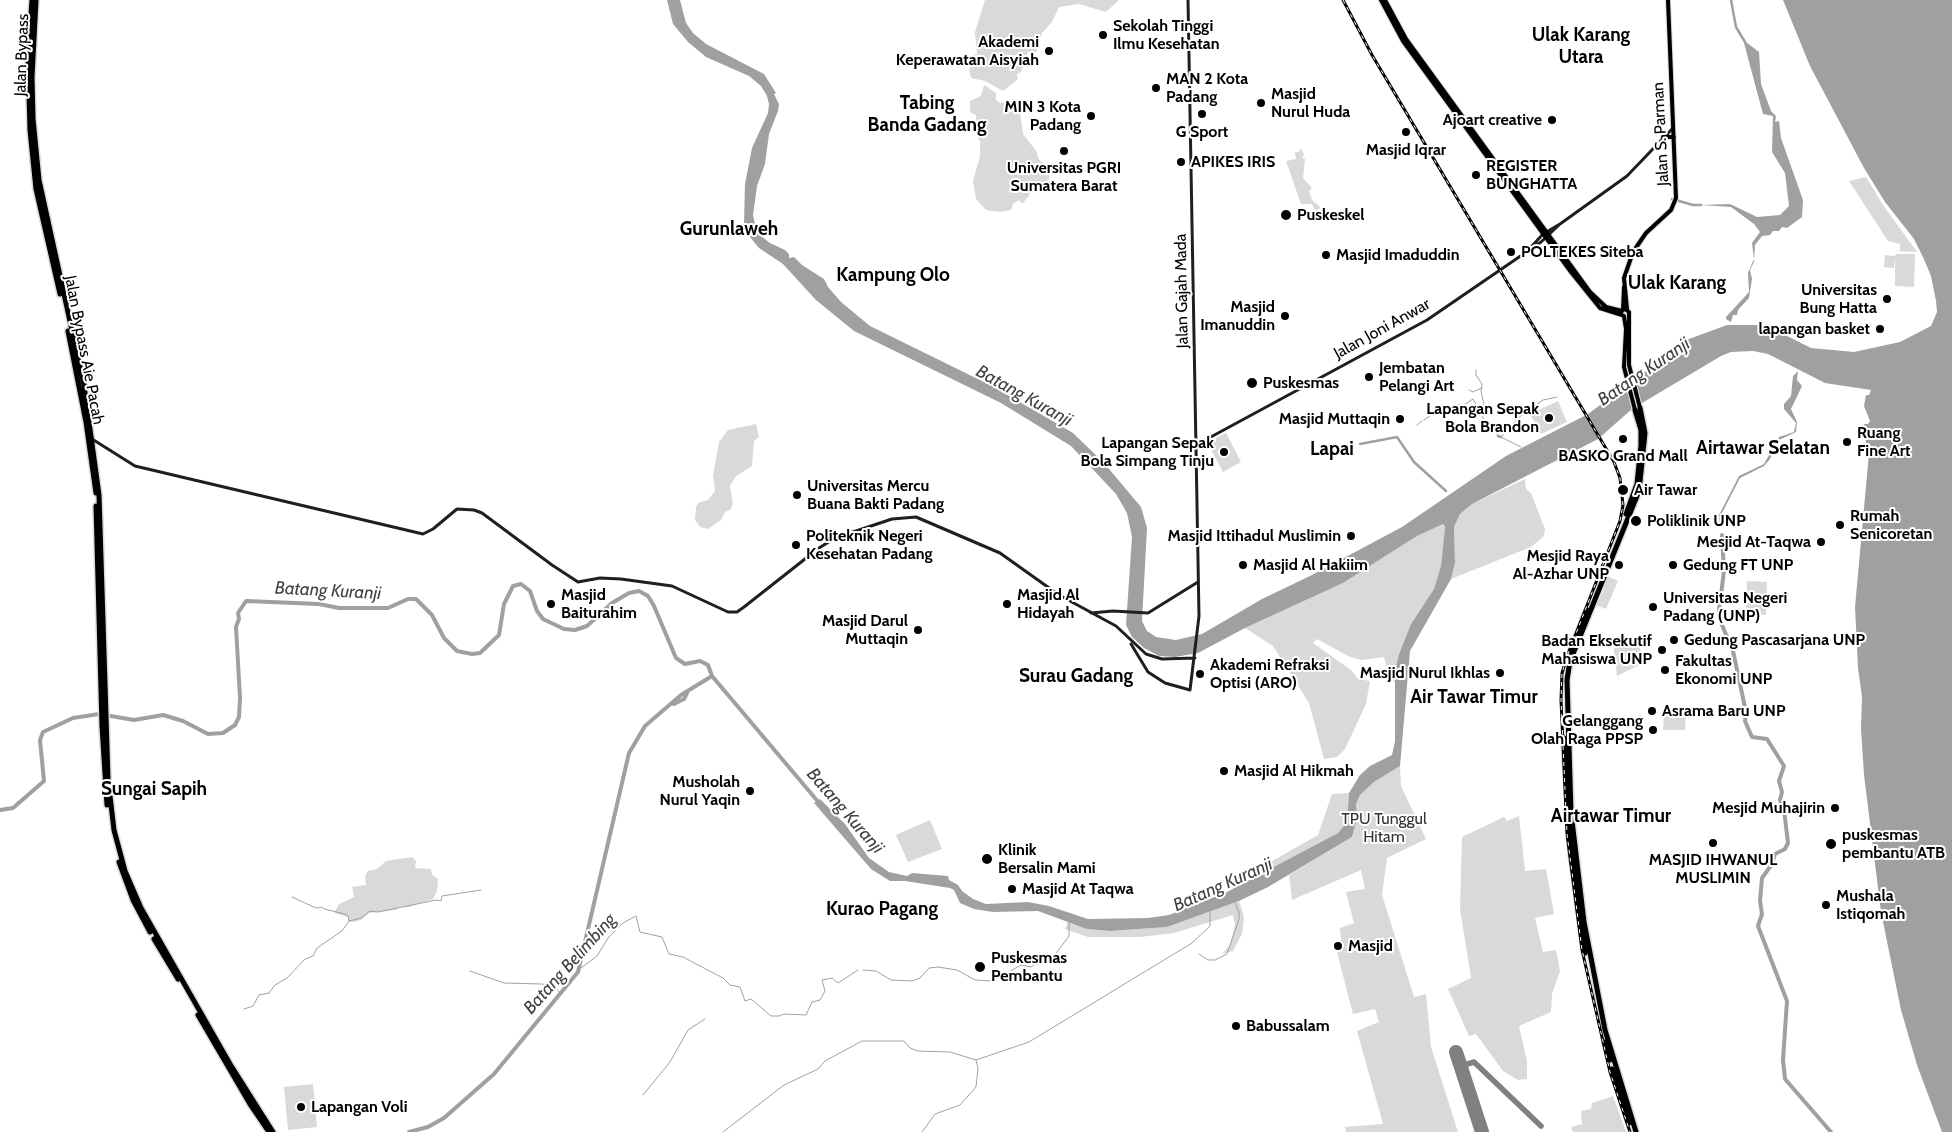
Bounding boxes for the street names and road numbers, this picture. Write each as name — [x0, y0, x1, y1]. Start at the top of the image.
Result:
street label: Jalan Bypass — [11, 13, 33, 97]
street label: Jalan S. Parman — [1649, 81, 1673, 187]
street label: Jalan Gajah Mada — [1171, 234, 1193, 348]
street label: Jalan Bypass Aie Pacah — [60, 274, 108, 426]
street label: Jalan Joni Anwar — [1330, 295, 1434, 363]

